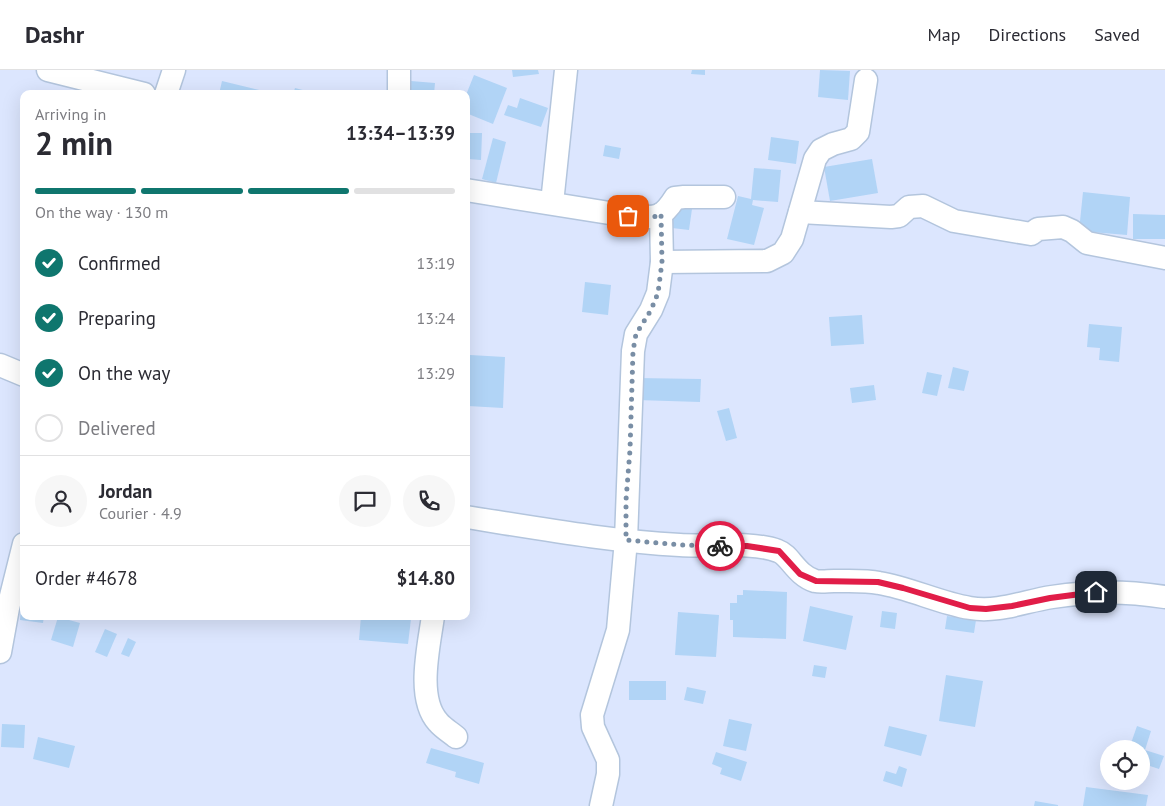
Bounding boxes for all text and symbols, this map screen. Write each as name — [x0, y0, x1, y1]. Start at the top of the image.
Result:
text: Dashr — [25, 19, 84, 50]
text: Map — [928, 23, 960, 46]
text: Directions — [988, 23, 1066, 46]
text: Saved — [1094, 23, 1140, 46]
text: Arriving in — [35, 104, 106, 124]
text: 13:34–13:39 — [346, 121, 455, 145]
text: 2 min — [35, 122, 113, 164]
pin — [607, 195, 649, 237]
text: On the way · 130 m — [35, 202, 168, 222]
icon: bag — [614, 202, 642, 230]
icon: check — [35, 249, 63, 277]
text: Confirmed — [78, 251, 161, 275]
text: 13:19 — [417, 253, 455, 273]
icon: check — [35, 304, 63, 332]
text: Preparing — [78, 306, 156, 330]
text: 13:24 — [417, 308, 455, 328]
icon: check — [35, 359, 63, 387]
text: On the way — [78, 361, 170, 385]
text: 13:29 — [417, 363, 455, 383]
text: Delivered — [78, 416, 156, 440]
button: person — [35, 475, 87, 527]
button: chat — [339, 475, 391, 527]
button: phone — [403, 475, 455, 527]
text: Jordan — [99, 479, 152, 503]
text: Courier · 4.9 — [99, 503, 182, 523]
courier — [695, 521, 745, 571]
icon: bike — [706, 532, 734, 560]
text: Order #4678 — [35, 566, 138, 590]
text: $14.80 — [396, 566, 455, 590]
pin — [1075, 571, 1117, 613]
icon: home — [1082, 578, 1110, 606]
map controls — [1100, 740, 1150, 790]
button: locate — [1100, 740, 1150, 790]

